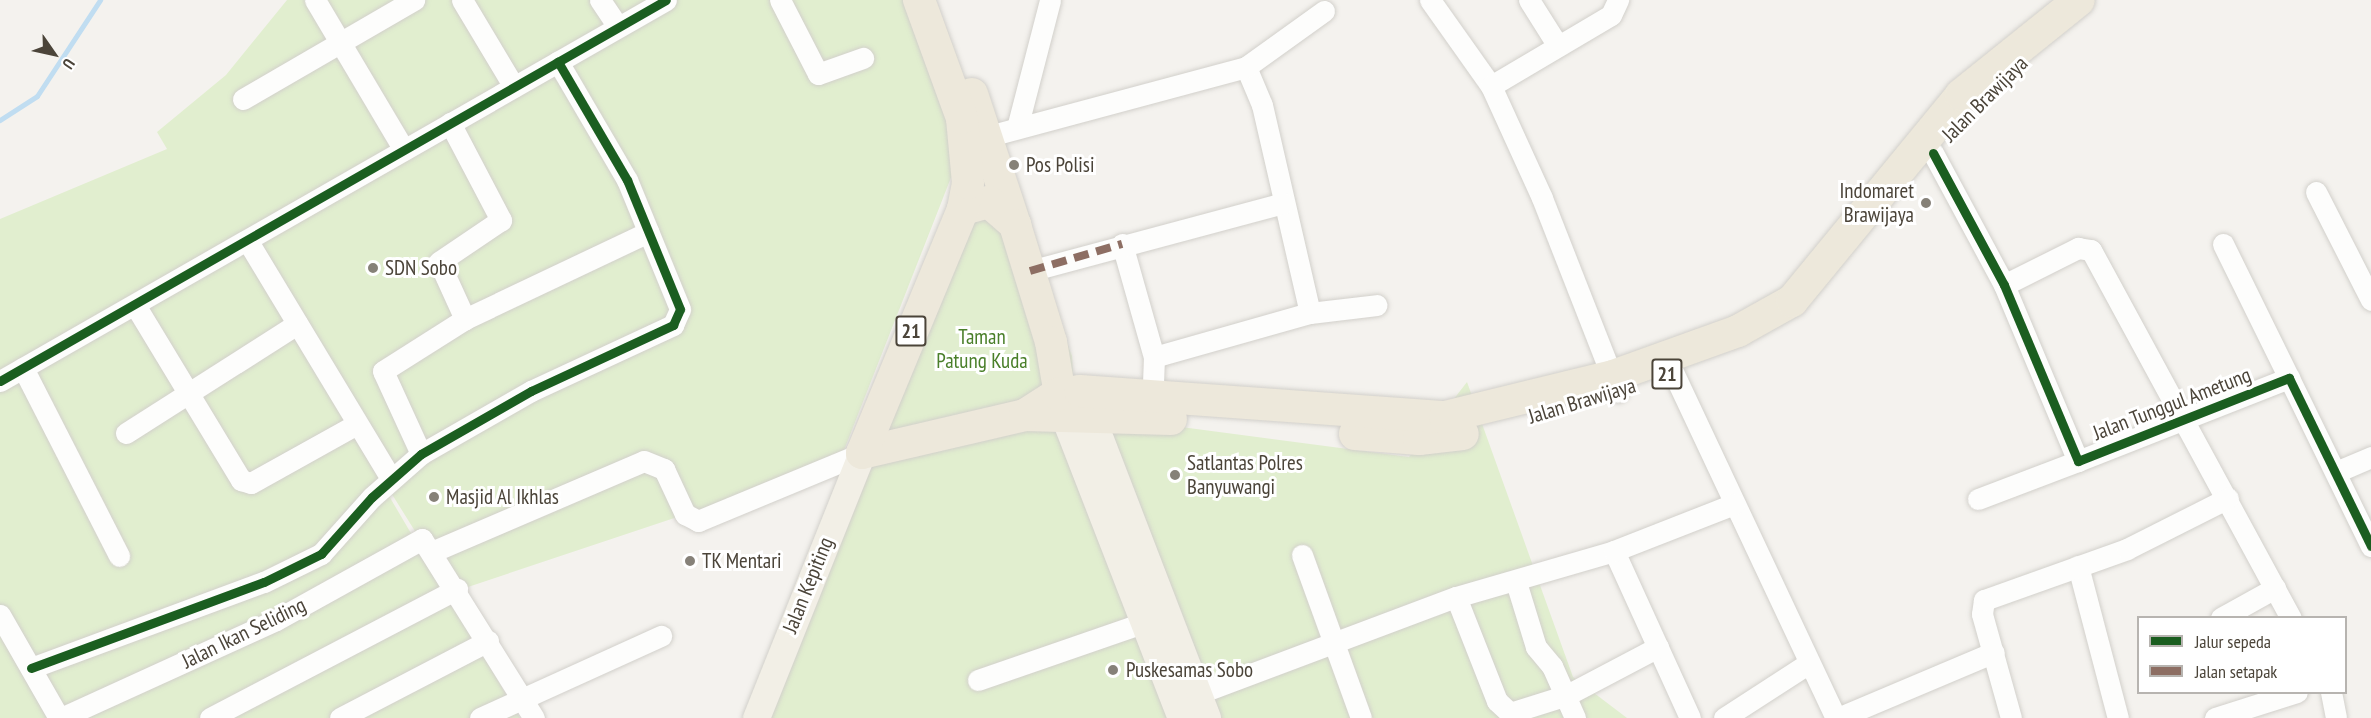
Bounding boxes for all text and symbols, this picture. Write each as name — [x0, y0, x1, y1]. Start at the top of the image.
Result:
north arrow — [24, 24, 84, 84]
street label: Jalan Brawijaya — [1937, 51, 2033, 147]
text: U — [58, 55, 80, 73]
place label: Pos Polisi — [1026, 152, 1095, 178]
marker: Pos Polisi — [1007, 158, 1021, 172]
place label: Indomaret Brawijaya — [1839, 178, 1914, 228]
marker: Indomaret Brawijaya — [1919, 196, 1933, 210]
place label: SDN Sobo — [385, 255, 457, 281]
marker: SDN Sobo — [366, 261, 380, 275]
road number: 21 — [894, 314, 928, 348]
park label: Taman Patung Kuda — [936, 324, 1028, 374]
road number: 21 — [1650, 357, 1684, 391]
street label: Jalan Tunggul Ametung — [2089, 362, 2255, 446]
street label: Jalan Brawijaya — [1525, 373, 1639, 429]
place label: Satlantas Polres Banyuwangi — [1187, 450, 1303, 500]
marker: Satlantas Polres Banyuwangi — [1168, 468, 1182, 482]
place label: Masjid Al Ikhlas — [446, 484, 559, 510]
marker: Masjid Al Ikhlas — [427, 490, 441, 504]
street label: Jalan Kepiting — [777, 533, 839, 637]
place label: TK Mentari — [702, 548, 782, 574]
marker: TK Mentari — [683, 554, 697, 568]
street label: Jalan Ikan Seliding — [178, 592, 310, 674]
legend — [2137, 616, 2347, 694]
text: Jalur sepeda — [2195, 630, 2271, 653]
place label: Puskesamas Sobo — [1126, 657, 1253, 683]
text: Jalan setapak — [2195, 660, 2277, 683]
marker: Puskesamas Sobo — [1104, 661, 1122, 679]

